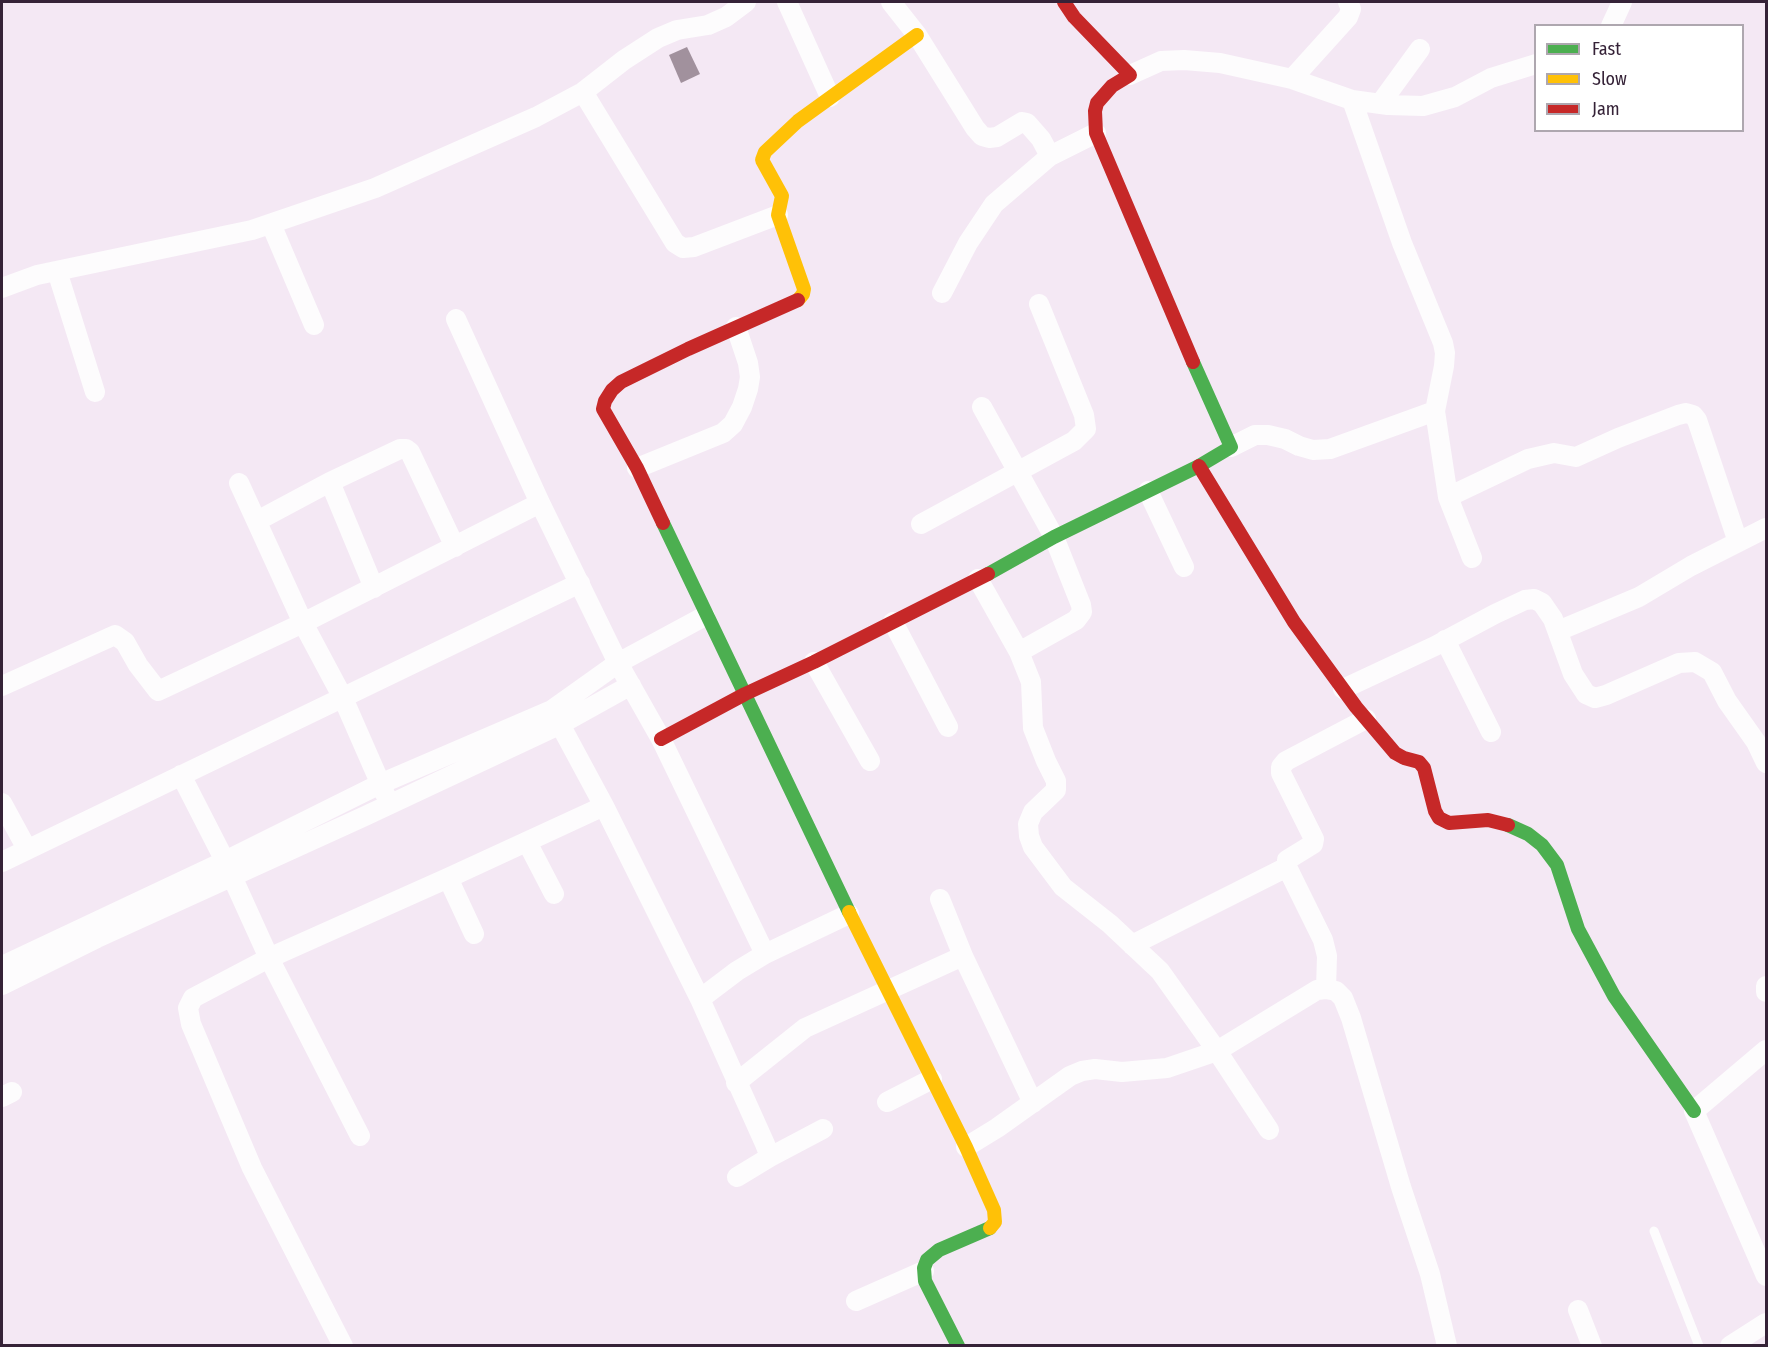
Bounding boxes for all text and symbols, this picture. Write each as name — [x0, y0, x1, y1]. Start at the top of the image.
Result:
legend — [1534, 24, 1744, 132]
text: Fast — [1592, 38, 1621, 60]
text: Slow — [1592, 68, 1627, 90]
text: Jam — [1592, 98, 1620, 120]

